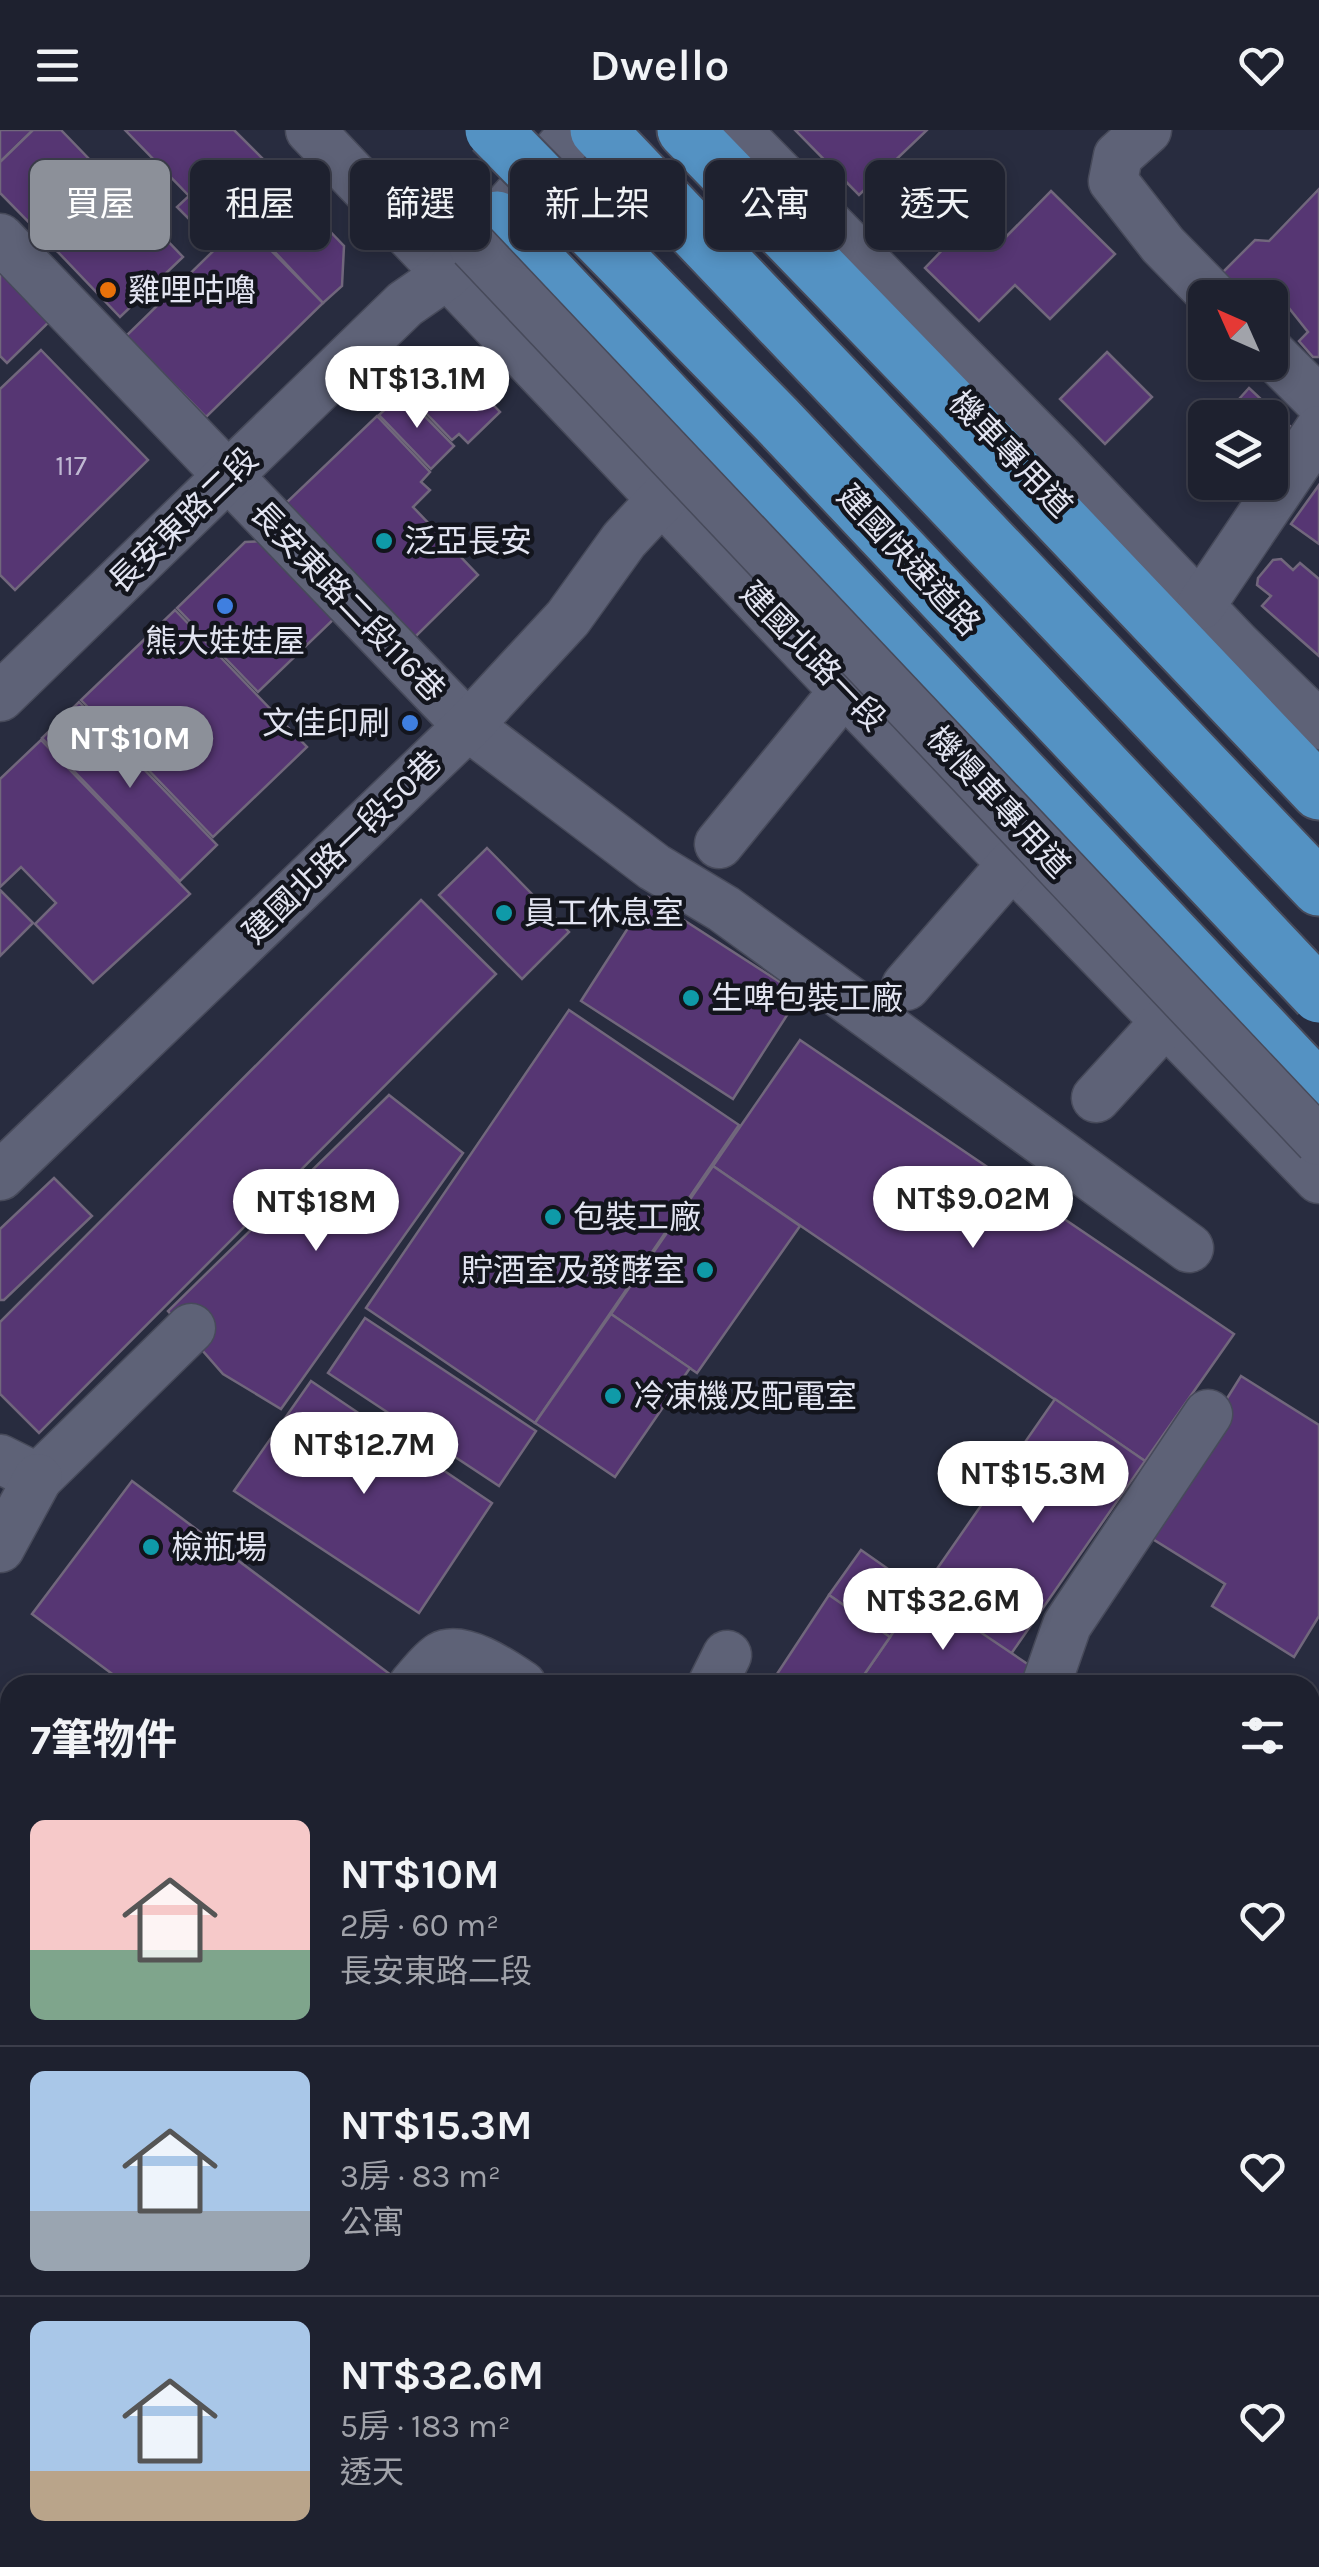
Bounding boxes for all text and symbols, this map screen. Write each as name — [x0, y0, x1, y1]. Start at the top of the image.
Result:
icon: menu — [30, 38, 85, 93]
icon: heart — [1234, 38, 1289, 93]
text: Dwello — [590, 39, 729, 91]
chip: 買屋 — [30, 160, 170, 250]
chip: 租屋 — [190, 160, 330, 250]
chip: 篩選 — [350, 160, 490, 250]
chip: 新上架 — [510, 160, 685, 250]
chip: 公寓 — [705, 160, 845, 250]
chip: 透天 — [865, 160, 1005, 250]
place label: 雞哩咕嚕 — [128, 272, 256, 309]
marker: 雞哩咕嚕 — [97, 279, 119, 301]
north arrow — [1188, 280, 1288, 380]
map controls — [1188, 280, 1288, 500]
pin: NT$13.1M — [314, 346, 520, 431]
text: NT$13.1M — [347, 360, 487, 397]
street label: 機車專用道 — [942, 384, 1080, 525]
button: layers — [1188, 400, 1288, 500]
street label: 長安東路二段 — [101, 440, 265, 600]
house number: 117 — [55, 449, 87, 482]
street label: 建國快速道路 — [830, 478, 988, 643]
street label: 長安東路二段116巷 — [243, 494, 452, 709]
place label: 泛亞長安 — [404, 523, 532, 560]
marker: 泛亞長安 — [373, 530, 395, 552]
street label: 建國北路一段 — [733, 574, 893, 738]
marker: 熊大娃娃屋 — [214, 595, 236, 617]
place label: 熊大娃娃屋 — [145, 623, 305, 660]
place label: 文佳印刷 — [262, 705, 390, 742]
pin: NT$10M — [49, 706, 211, 791]
marker: 文佳印刷 — [399, 712, 421, 734]
text: NT$10M — [69, 720, 191, 757]
street label: 機慢車專用道 — [920, 720, 1078, 885]
street label: 建國北路一段50巷 — [236, 743, 449, 951]
place label: 員工休息室 — [524, 895, 684, 932]
marker: 員工休息室 — [493, 902, 515, 924]
place label: 生啤包裝工廠 — [711, 980, 903, 1017]
marker: 生啤包裝工廠 — [680, 987, 702, 1009]
pin: NT$9.02M — [870, 1166, 1076, 1251]
pin: NT$18M — [235, 1169, 397, 1254]
text: NT$9.02M — [895, 1180, 1051, 1217]
text: NT$18M — [255, 1183, 377, 1220]
place label: 包裝工廠 — [573, 1199, 701, 1236]
marker: 包裝工廠 — [542, 1206, 564, 1228]
place label: 貯酒室及發酵室 — [461, 1252, 685, 1289]
marker: 貯酒室及發酵室 — [694, 1259, 716, 1281]
place label: 冷凍機及配電室 — [633, 1378, 857, 1415]
marker: 冷凍機及配電室 — [602, 1385, 624, 1407]
pin: NT$12.7M — [261, 1412, 467, 1497]
text: NT$12.7M — [292, 1426, 436, 1463]
pin: NT$15.3M — [930, 1441, 1136, 1526]
text: NT$15.3M — [960, 1455, 1106, 1492]
place label: 檢瓶場 — [171, 1529, 267, 1566]
marker: 檢瓶場 — [140, 1536, 162, 1558]
pin: NT$32.6M — [840, 1568, 1046, 1653]
text: NT$32.6M — [865, 1582, 1021, 1619]
icon: filters — [1235, 1708, 1290, 1763]
text: 7筆物件 — [30, 1715, 177, 1765]
text: NT$10M — [340, 1849, 500, 1899]
icon: home — [110, 1860, 230, 1980]
icon: heart — [1235, 1893, 1290, 1948]
text: 2房 · 60 m² — [340, 1907, 499, 1944]
text: 長安東路二段 — [340, 1953, 532, 1990]
text: NT$15.3M — [340, 2100, 533, 2150]
icon: home — [110, 2111, 230, 2231]
icon: heart — [1235, 2144, 1290, 2199]
text: 3房 · 83 m² — [340, 2158, 501, 2195]
text: 公寓 — [340, 2204, 404, 2241]
text: NT$32.6M — [340, 2350, 544, 2400]
icon: home — [110, 2361, 230, 2481]
icon: heart — [1235, 2394, 1290, 2449]
text: 5房 · 183 m² — [340, 2408, 510, 2445]
text: 透天 — [340, 2454, 404, 2491]

